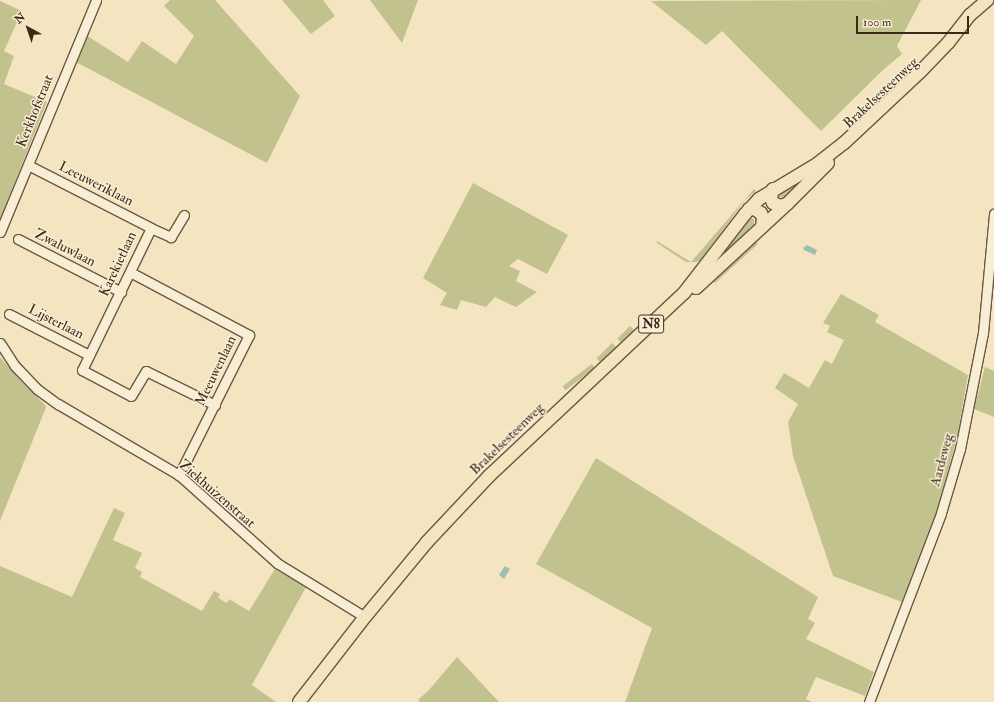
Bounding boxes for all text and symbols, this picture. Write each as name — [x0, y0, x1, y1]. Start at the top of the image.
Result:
north arrow — [8, 8, 48, 48]
scale bar — [858, 8, 971, 34]
text: N — [12, 10, 28, 27]
text: 100 m — [863, 15, 891, 30]
street label: Brakelsesteenweg — [840, 54, 922, 132]
street label: Kerkhofstraat — [13, 72, 57, 150]
street label: Leeuweriklaan — [56, 158, 136, 210]
street label: Zwaluwlaan — [32, 225, 98, 271]
street label: Karekietlaan — [96, 229, 140, 299]
street label: Lijsterlaan — [26, 301, 86, 343]
road number: N8 — [638, 313, 664, 335]
street label: Meeuwenlaan — [192, 333, 240, 409]
street label: Brakelsesteenweg — [467, 400, 547, 478]
street label: Aardeweg — [927, 432, 957, 488]
street label: Ziekhuizenstraat — [176, 456, 258, 532]

